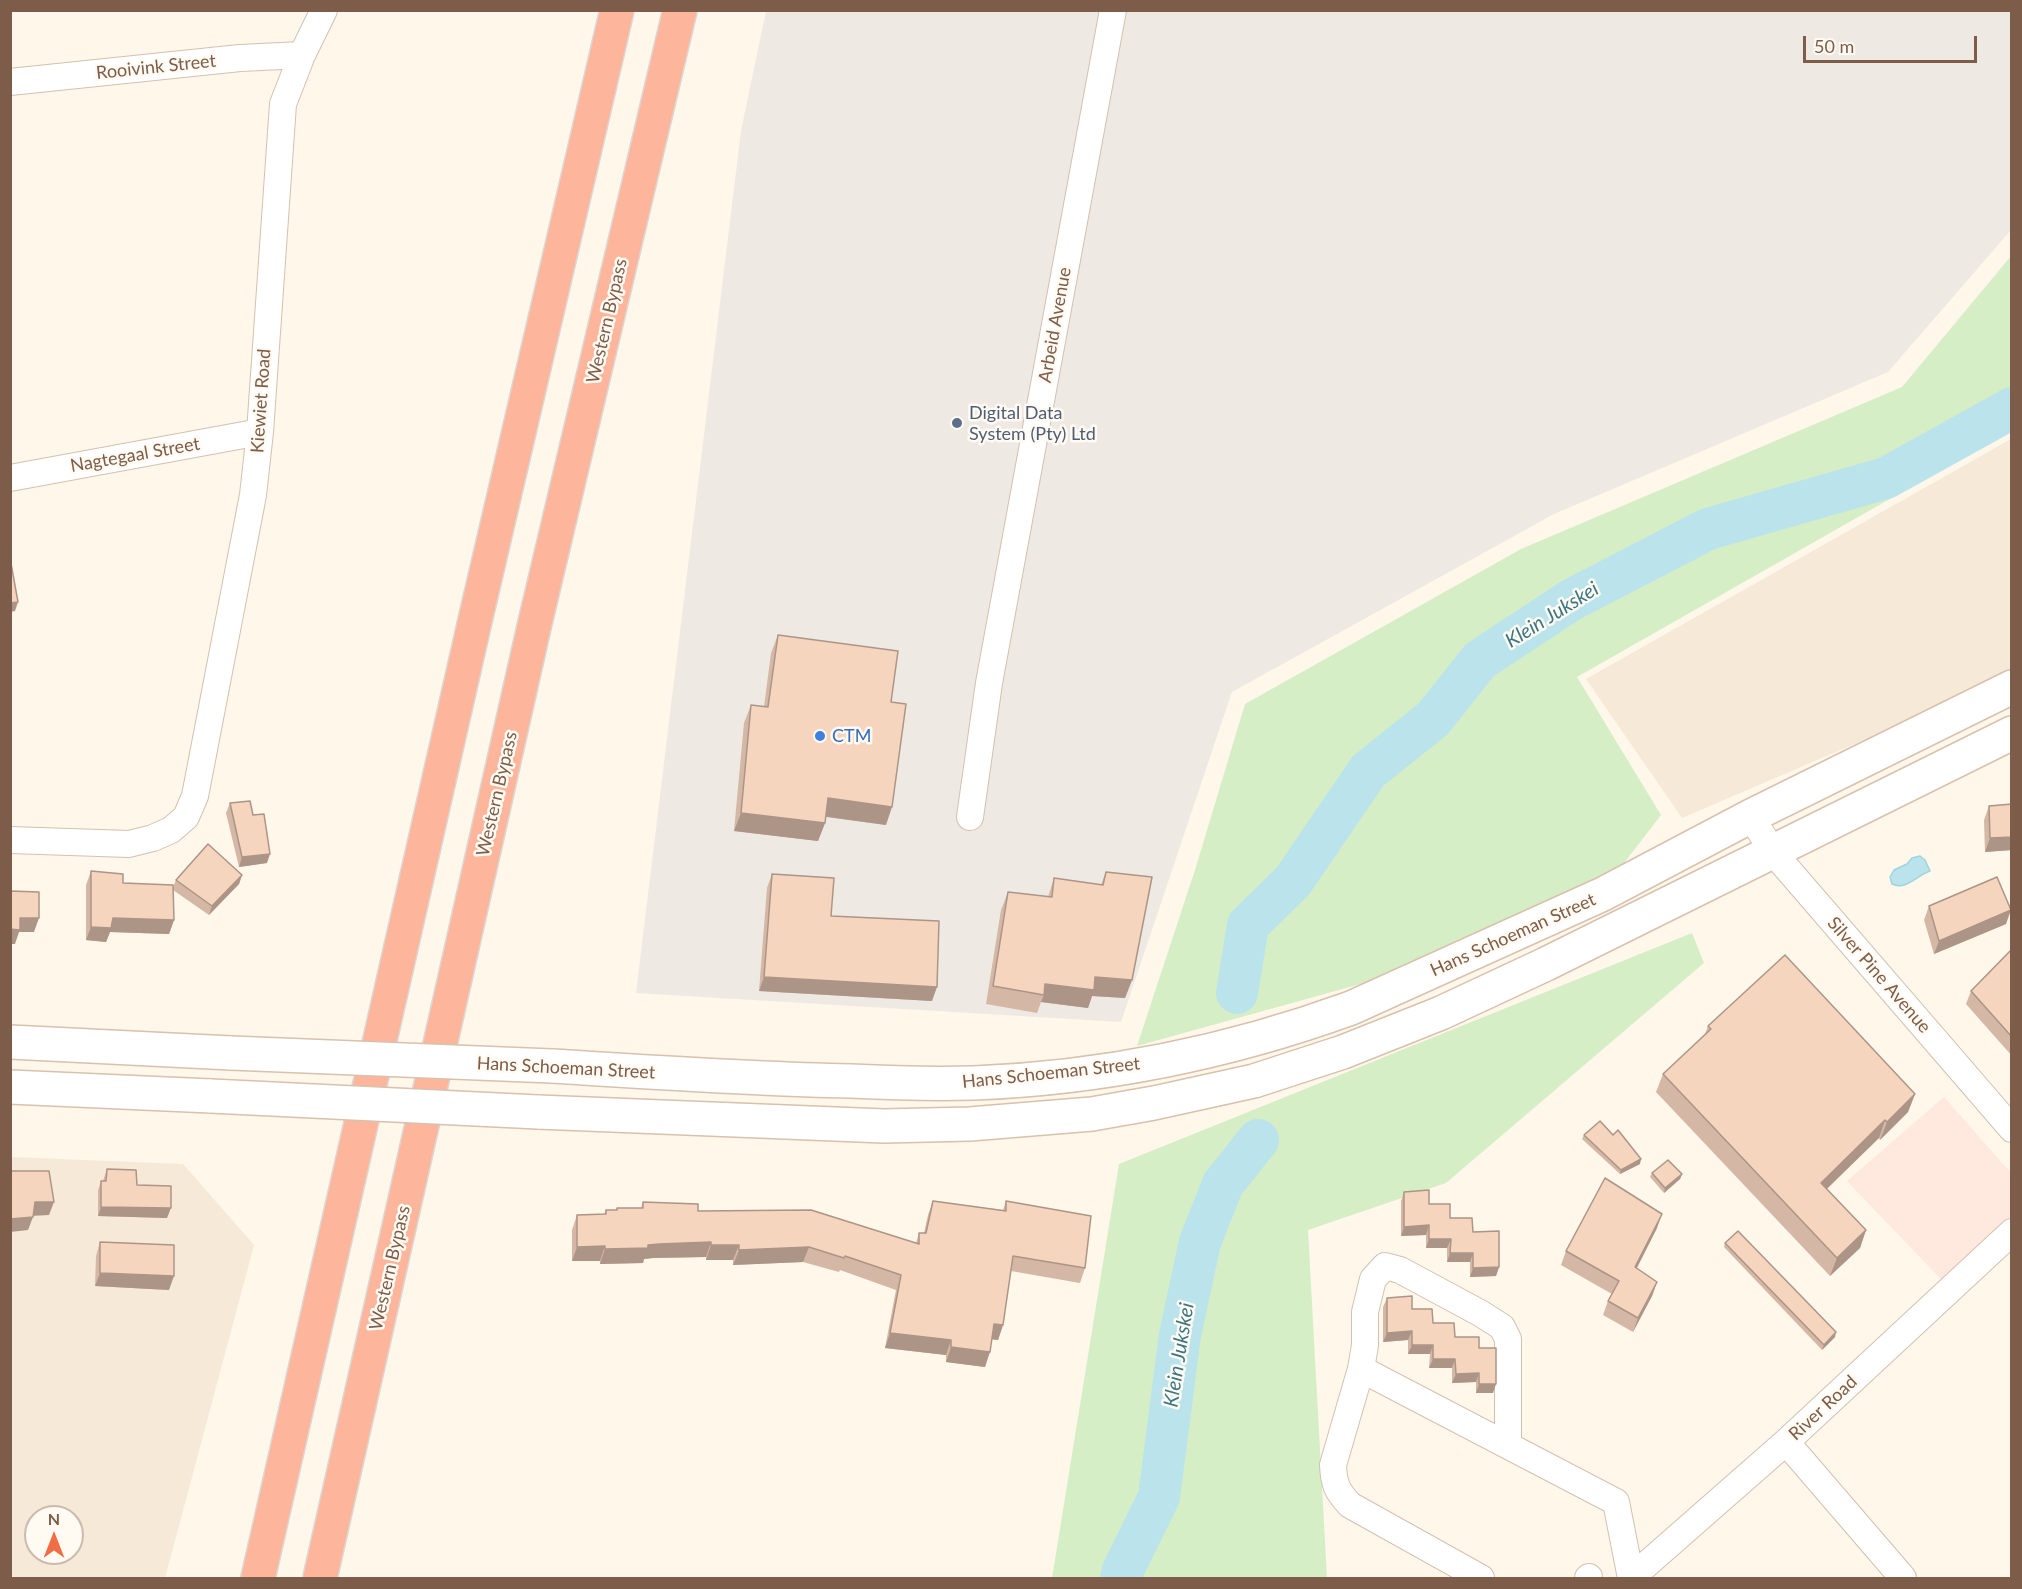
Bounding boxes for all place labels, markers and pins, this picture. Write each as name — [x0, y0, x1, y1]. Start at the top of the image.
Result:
place label: Digital Data System (Pty) Ltd — [969, 402, 1096, 444]
marker: Digital Data System (Pty) Ltd — [950, 416, 964, 430]
place label: CTM — [832, 725, 871, 747]
marker: CTM — [813, 729, 827, 743]

